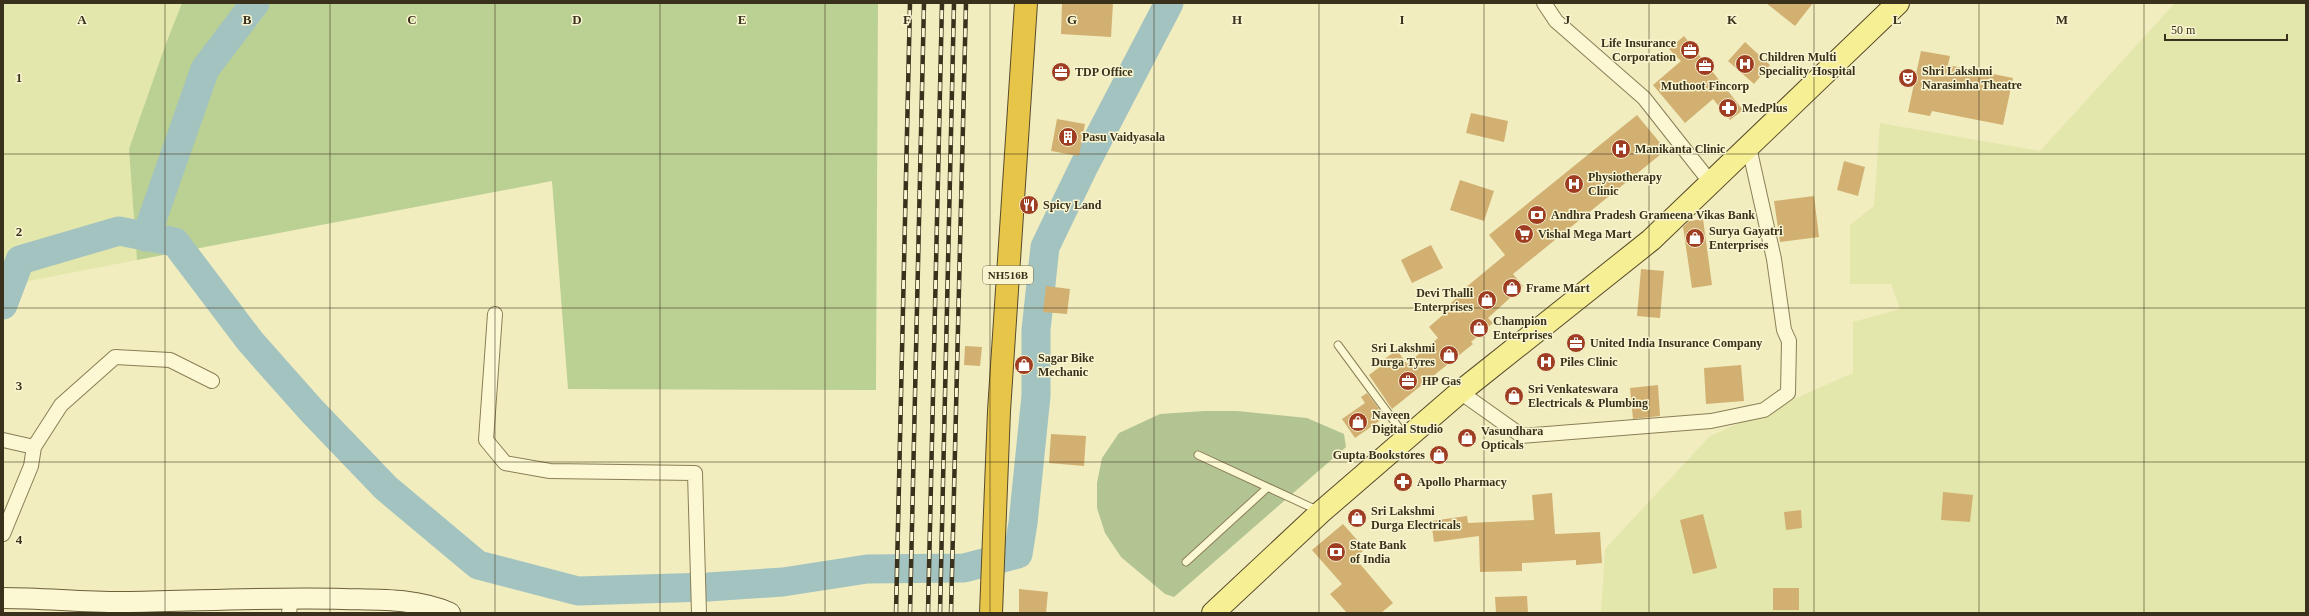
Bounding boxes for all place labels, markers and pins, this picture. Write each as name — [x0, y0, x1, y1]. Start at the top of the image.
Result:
place label: Life Insurance Corporation — [1601, 36, 1677, 64]
office icon: Life Insurance Corporation — [1679, 39, 1701, 61]
place label: Children Multi Speciality Hospital — [1759, 50, 1856, 78]
hospital icon: Children Multi Speciality Hospital — [1734, 53, 1756, 75]
office icon: Muthoot Fincorp — [1694, 55, 1716, 77]
office icon: TDP Office — [1050, 61, 1072, 83]
place label: Shri Lakshmi Narasimha Theatre — [1922, 64, 2023, 92]
place label: TDP Office — [1075, 65, 1133, 79]
theatre icon: Shri Lakshmi Narasimha Theatre — [1897, 67, 1919, 89]
place label: Muthoot Fincorp — [1661, 79, 1749, 93]
pharmacy icon: MedPlus — [1717, 97, 1739, 119]
place label: MedPlus — [1742, 101, 1788, 115]
building icon: Pasu Vaidyasala — [1057, 126, 1079, 148]
place label: Pasu Vaidyasala — [1082, 130, 1165, 144]
hospital icon: Manikanta Clinic — [1610, 138, 1632, 160]
place label: Manikanta Clinic — [1635, 142, 1726, 156]
place label: Physiotherapy Clinic — [1588, 170, 1662, 198]
hospital icon: Physiotherapy Clinic — [1563, 173, 1585, 195]
restaurant icon: Spicy Land — [1018, 194, 1040, 216]
place label: Spicy Land — [1043, 198, 1102, 212]
bank icon: Andhra Pradesh Grameena Vikas Bank — [1526, 204, 1548, 226]
place label: Andhra Pradesh Grameena Vikas Bank — [1551, 208, 1755, 222]
supermarket icon: Vishal Mega Mart — [1513, 223, 1535, 245]
place label: Surya Gayatri Enterprises — [1709, 224, 1783, 252]
place label: Vishal Mega Mart — [1538, 227, 1632, 241]
shop icon: Surya Gayatri Enterprises — [1684, 227, 1706, 249]
shop icon: Frame Mart — [1501, 277, 1523, 299]
place label: Frame Mart — [1526, 281, 1590, 295]
place label: Devi Thalli Enterprises — [1414, 286, 1474, 314]
shop icon: Devi Thalli Enterprises — [1476, 289, 1498, 311]
place label: Champion Enterprises — [1493, 314, 1553, 342]
shop icon: Champion Enterprises — [1468, 317, 1490, 339]
office icon: United India Insurance Company — [1565, 332, 1587, 354]
place label: United India Insurance Company — [1590, 336, 1762, 350]
place label: Sri Lakshmi Durga Tyres — [1371, 341, 1436, 369]
shop icon: Sri Lakshmi Durga Tyres — [1438, 344, 1460, 366]
place label: Sagar Bike Mechanic — [1038, 351, 1095, 379]
hospital icon: Piles Clinic — [1535, 351, 1557, 373]
shop icon: Sagar Bike Mechanic — [1013, 354, 1035, 376]
place label: Piles Clinic — [1560, 355, 1618, 369]
office icon: HP Gas — [1397, 370, 1419, 392]
place label: HP Gas — [1422, 374, 1461, 388]
place label: Sri Venkateswara Electricals & Plumbing — [1528, 382, 1648, 410]
shop icon: Sri Venkateswara Electricals & Plumbing — [1503, 385, 1525, 407]
place label: Naveen Digital Studio — [1372, 408, 1443, 436]
shop icon: Naveen Digital Studio — [1347, 411, 1369, 433]
place label: Vasundhara Opticals — [1481, 424, 1543, 452]
shop icon: Vasundhara Opticals — [1456, 427, 1478, 449]
shop icon: Gupta Bookstores — [1428, 444, 1450, 466]
place label: Gupta Bookstores — [1333, 448, 1425, 462]
pharmacy icon: Apollo Pharmacy — [1392, 471, 1414, 493]
place label: Apollo Pharmacy — [1417, 475, 1507, 489]
place label: Sri Lakshmi Durga Electricals — [1371, 504, 1461, 532]
shop icon: Sri Lakshmi Durga Electricals — [1346, 507, 1368, 529]
place label: State Bank of India — [1350, 538, 1407, 566]
bank icon: State Bank of India — [1325, 541, 1347, 563]

